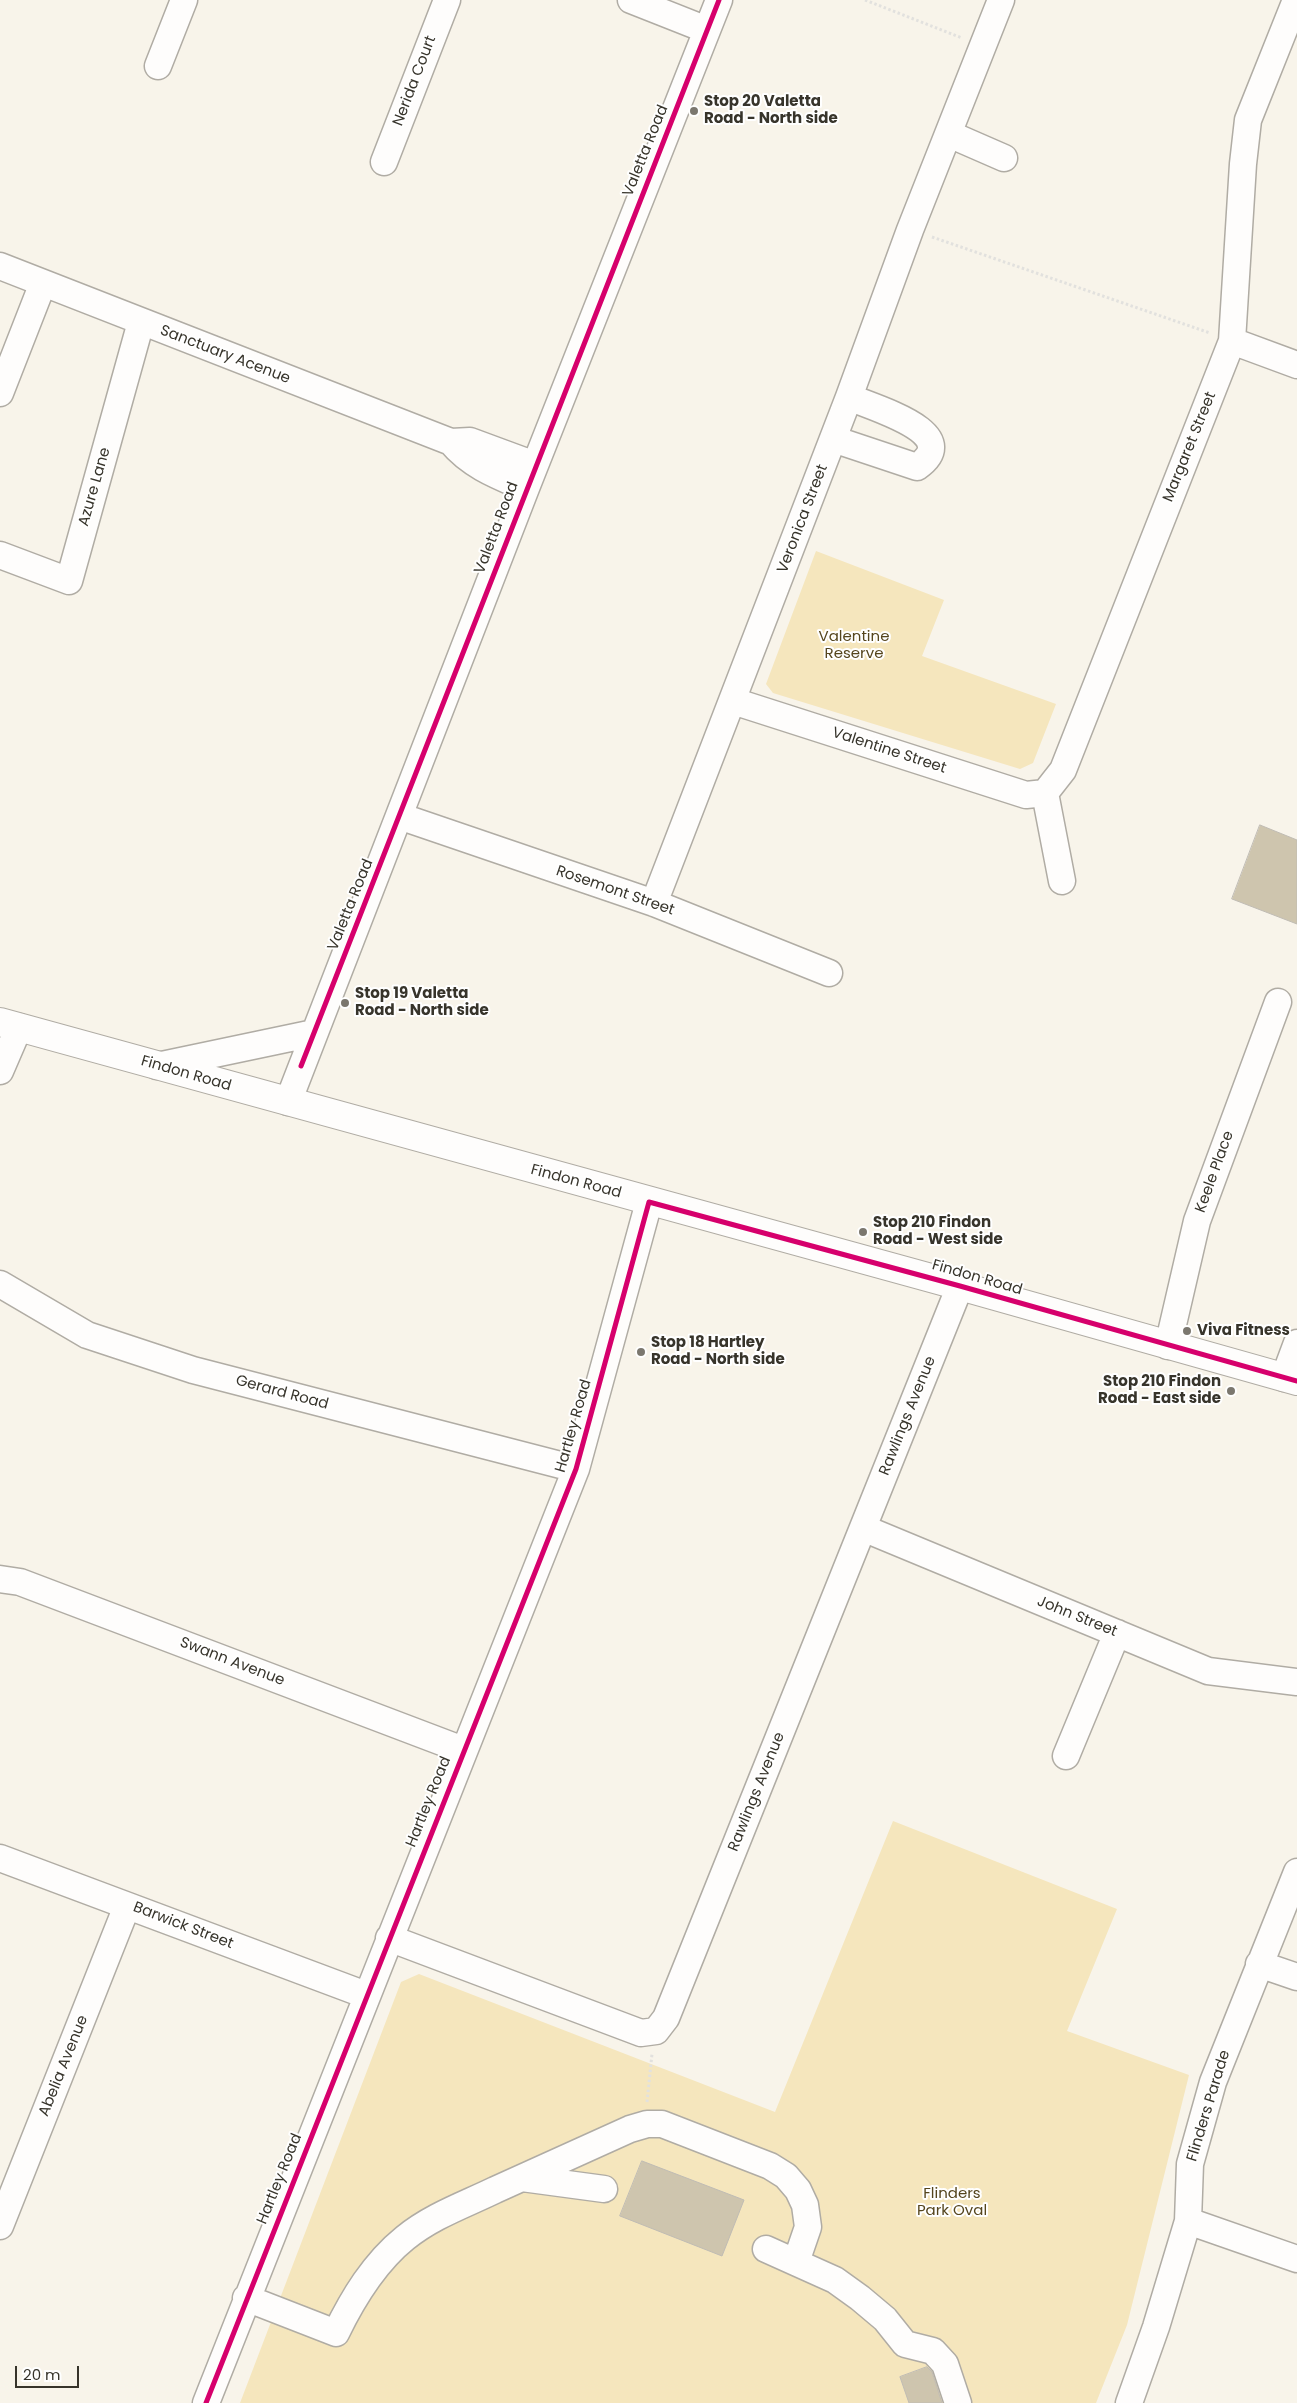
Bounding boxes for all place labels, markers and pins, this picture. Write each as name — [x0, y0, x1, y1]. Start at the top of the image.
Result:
place label: Stop 20 Valetta Road - North side — [704, 93, 838, 128]
marker: Stop 20 Valetta Road - North side — [688, 105, 700, 117]
place label: Stop 19 Valetta Road - North side — [355, 985, 489, 1020]
marker: Stop 19 Valetta Road - North side — [339, 997, 351, 1009]
place label: Stop 210 Findon Road - West side — [873, 1214, 1003, 1249]
marker: Stop 210 Findon Road - West side — [857, 1226, 869, 1238]
place label: Viva Fitness — [1197, 1322, 1290, 1340]
marker: Viva Fitness — [1181, 1325, 1193, 1337]
place label: Stop 18 Hartley Road - North side — [651, 1334, 785, 1369]
marker: Stop 18 Hartley Road - North side — [635, 1346, 647, 1358]
place label: Stop 210 Findon Road - East side — [1098, 1373, 1221, 1408]
marker: Stop 210 Findon Road - East side — [1225, 1385, 1237, 1397]

